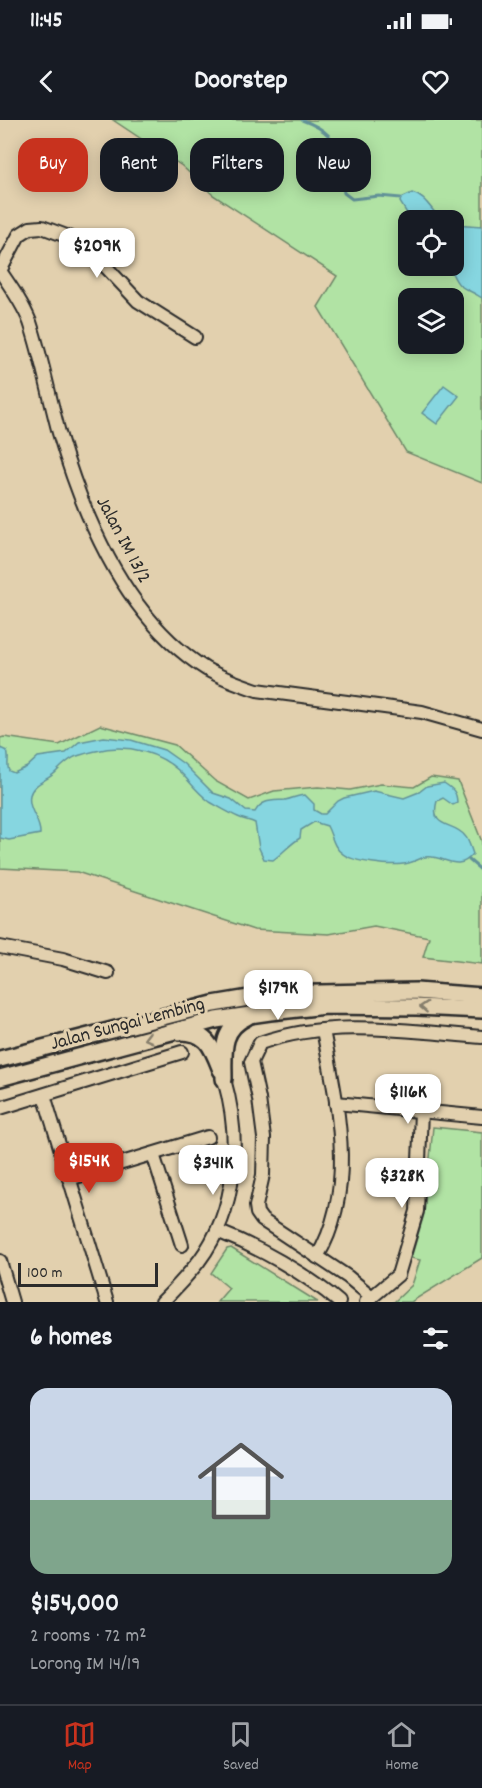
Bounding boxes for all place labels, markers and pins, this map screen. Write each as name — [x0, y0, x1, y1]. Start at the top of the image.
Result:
pin: $209K — [55, 228, 139, 279]
pin: $179K — [236, 970, 320, 1021]
pin: $116K — [366, 1074, 450, 1125]
pin: $154K — [47, 1143, 131, 1194]
pin: $341K — [171, 1145, 255, 1196]
pin: $328K — [360, 1158, 444, 1209]

